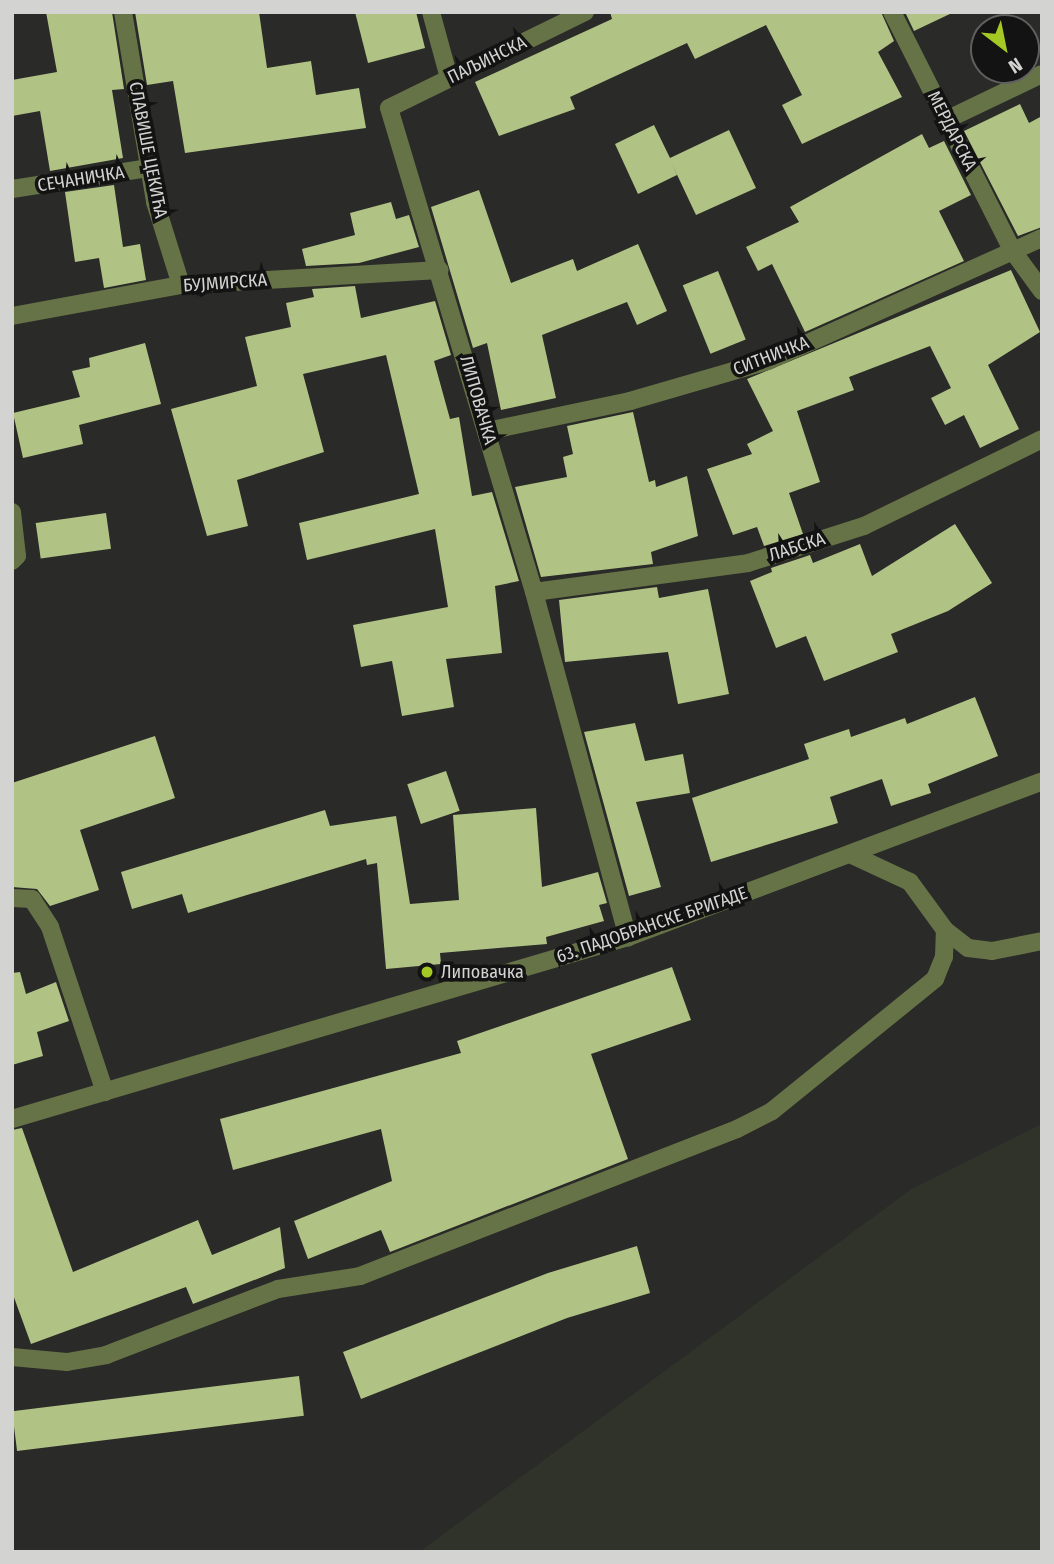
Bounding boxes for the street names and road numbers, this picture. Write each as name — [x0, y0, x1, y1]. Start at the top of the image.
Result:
street label: ПАЉИНСКА — [444, 32, 530, 88]
street label: СЛАВИШЕ ЦЕКИЋА — [124, 80, 172, 220]
street label: МЕРДАРСКА — [923, 87, 981, 175]
street label: СЕЧАНИЧКА — [36, 161, 126, 197]
street label: БУЈМИРСКА — [182, 269, 268, 297]
street label: СИТНИЧКА — [730, 332, 812, 380]
street label: ЛИПОВАЧКА — [455, 353, 501, 447]
street label: ЛАБСКА — [766, 528, 828, 566]
street label: 63. ПАДОБРАНСКЕ БРИГАДЕ — [554, 882, 750, 968]

